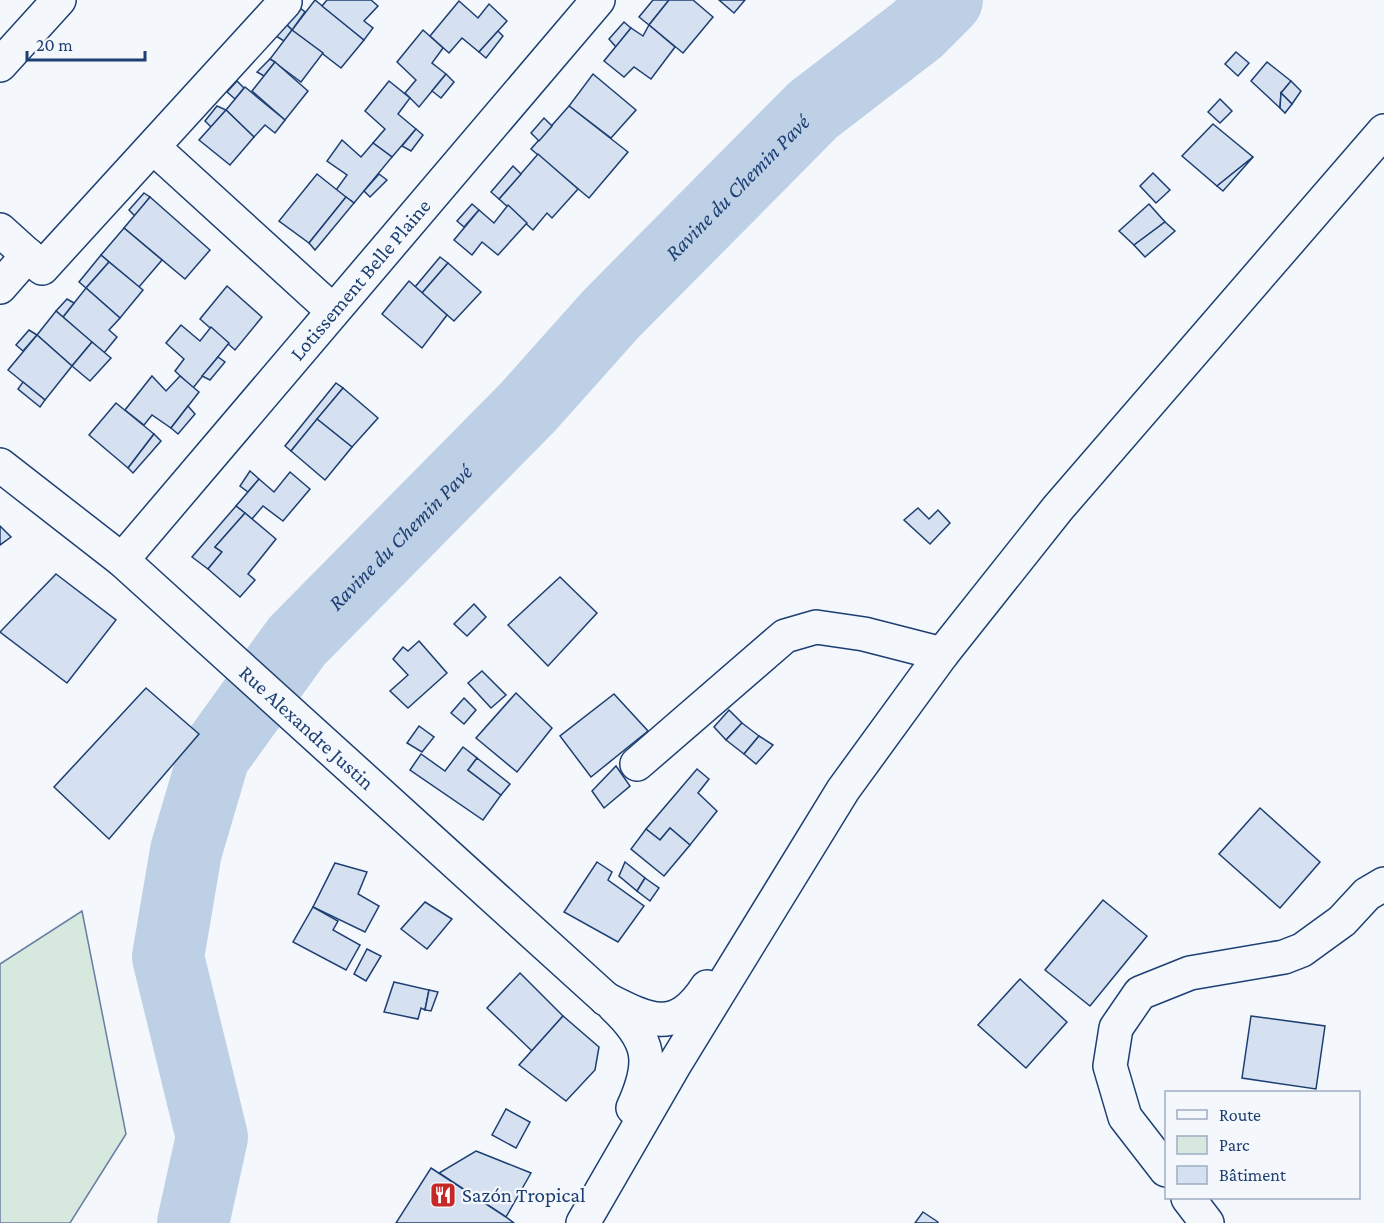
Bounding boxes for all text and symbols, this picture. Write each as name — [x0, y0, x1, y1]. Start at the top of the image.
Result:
scale bar — [27, 24, 146, 62]
text: 20 m — [36, 35, 73, 55]
water label: Ravine du Chemin Pavé — [660, 108, 815, 265]
street label: Lotissement Belle Plaine — [285, 194, 436, 365]
water label: Ravine du Chemin Pavé — [323, 458, 478, 615]
street label: Rue Alexandre Justin — [234, 660, 379, 795]
legend — [1165, 1091, 1360, 1199]
text: Route — [1219, 1105, 1261, 1125]
text: Parc — [1219, 1135, 1250, 1155]
text: Bâtiment — [1219, 1165, 1287, 1185]
restaurant icon: Sazón Tropical — [428, 1180, 458, 1210]
place label: Sazón Tropical — [462, 1183, 585, 1207]

